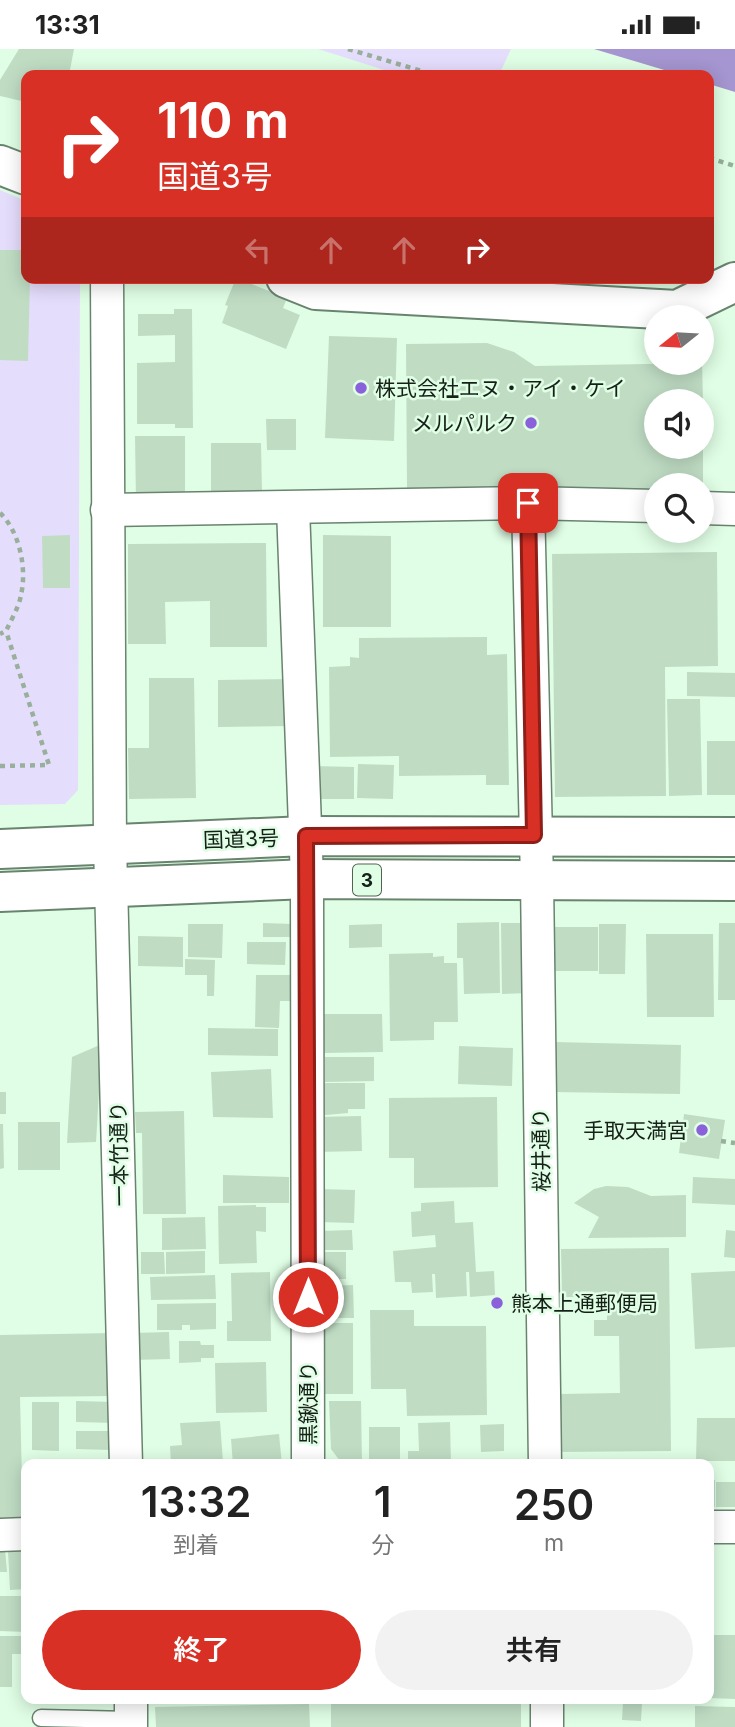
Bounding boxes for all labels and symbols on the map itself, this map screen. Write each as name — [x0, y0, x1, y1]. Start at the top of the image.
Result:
north arrow — [644, 305, 714, 375]
place label: 株式会社エヌ・アイ・ケイ — [375, 376, 626, 401]
marker: 株式会社エヌ・アイ・ケイ — [353, 380, 369, 396]
place label: メルパルク — [412, 411, 517, 436]
marker: メルパルク — [523, 415, 539, 431]
pin — [498, 473, 558, 533]
street label: 国道3号 — [203, 825, 279, 853]
road number: 3 — [353, 865, 381, 895]
street label: 一本竹通り — [106, 1101, 132, 1207]
street label: 桜井通り — [528, 1108, 554, 1192]
place label: 手取天満宮 — [583, 1118, 688, 1143]
marker: 手取天満宮 — [694, 1122, 710, 1138]
position arrow — [271, 1260, 345, 1334]
place label: 熊本上通郵便局 — [511, 1291, 658, 1316]
marker: 熊本上通郵便局 — [489, 1295, 505, 1311]
street label: 黒鍬通り — [296, 1361, 321, 1445]

